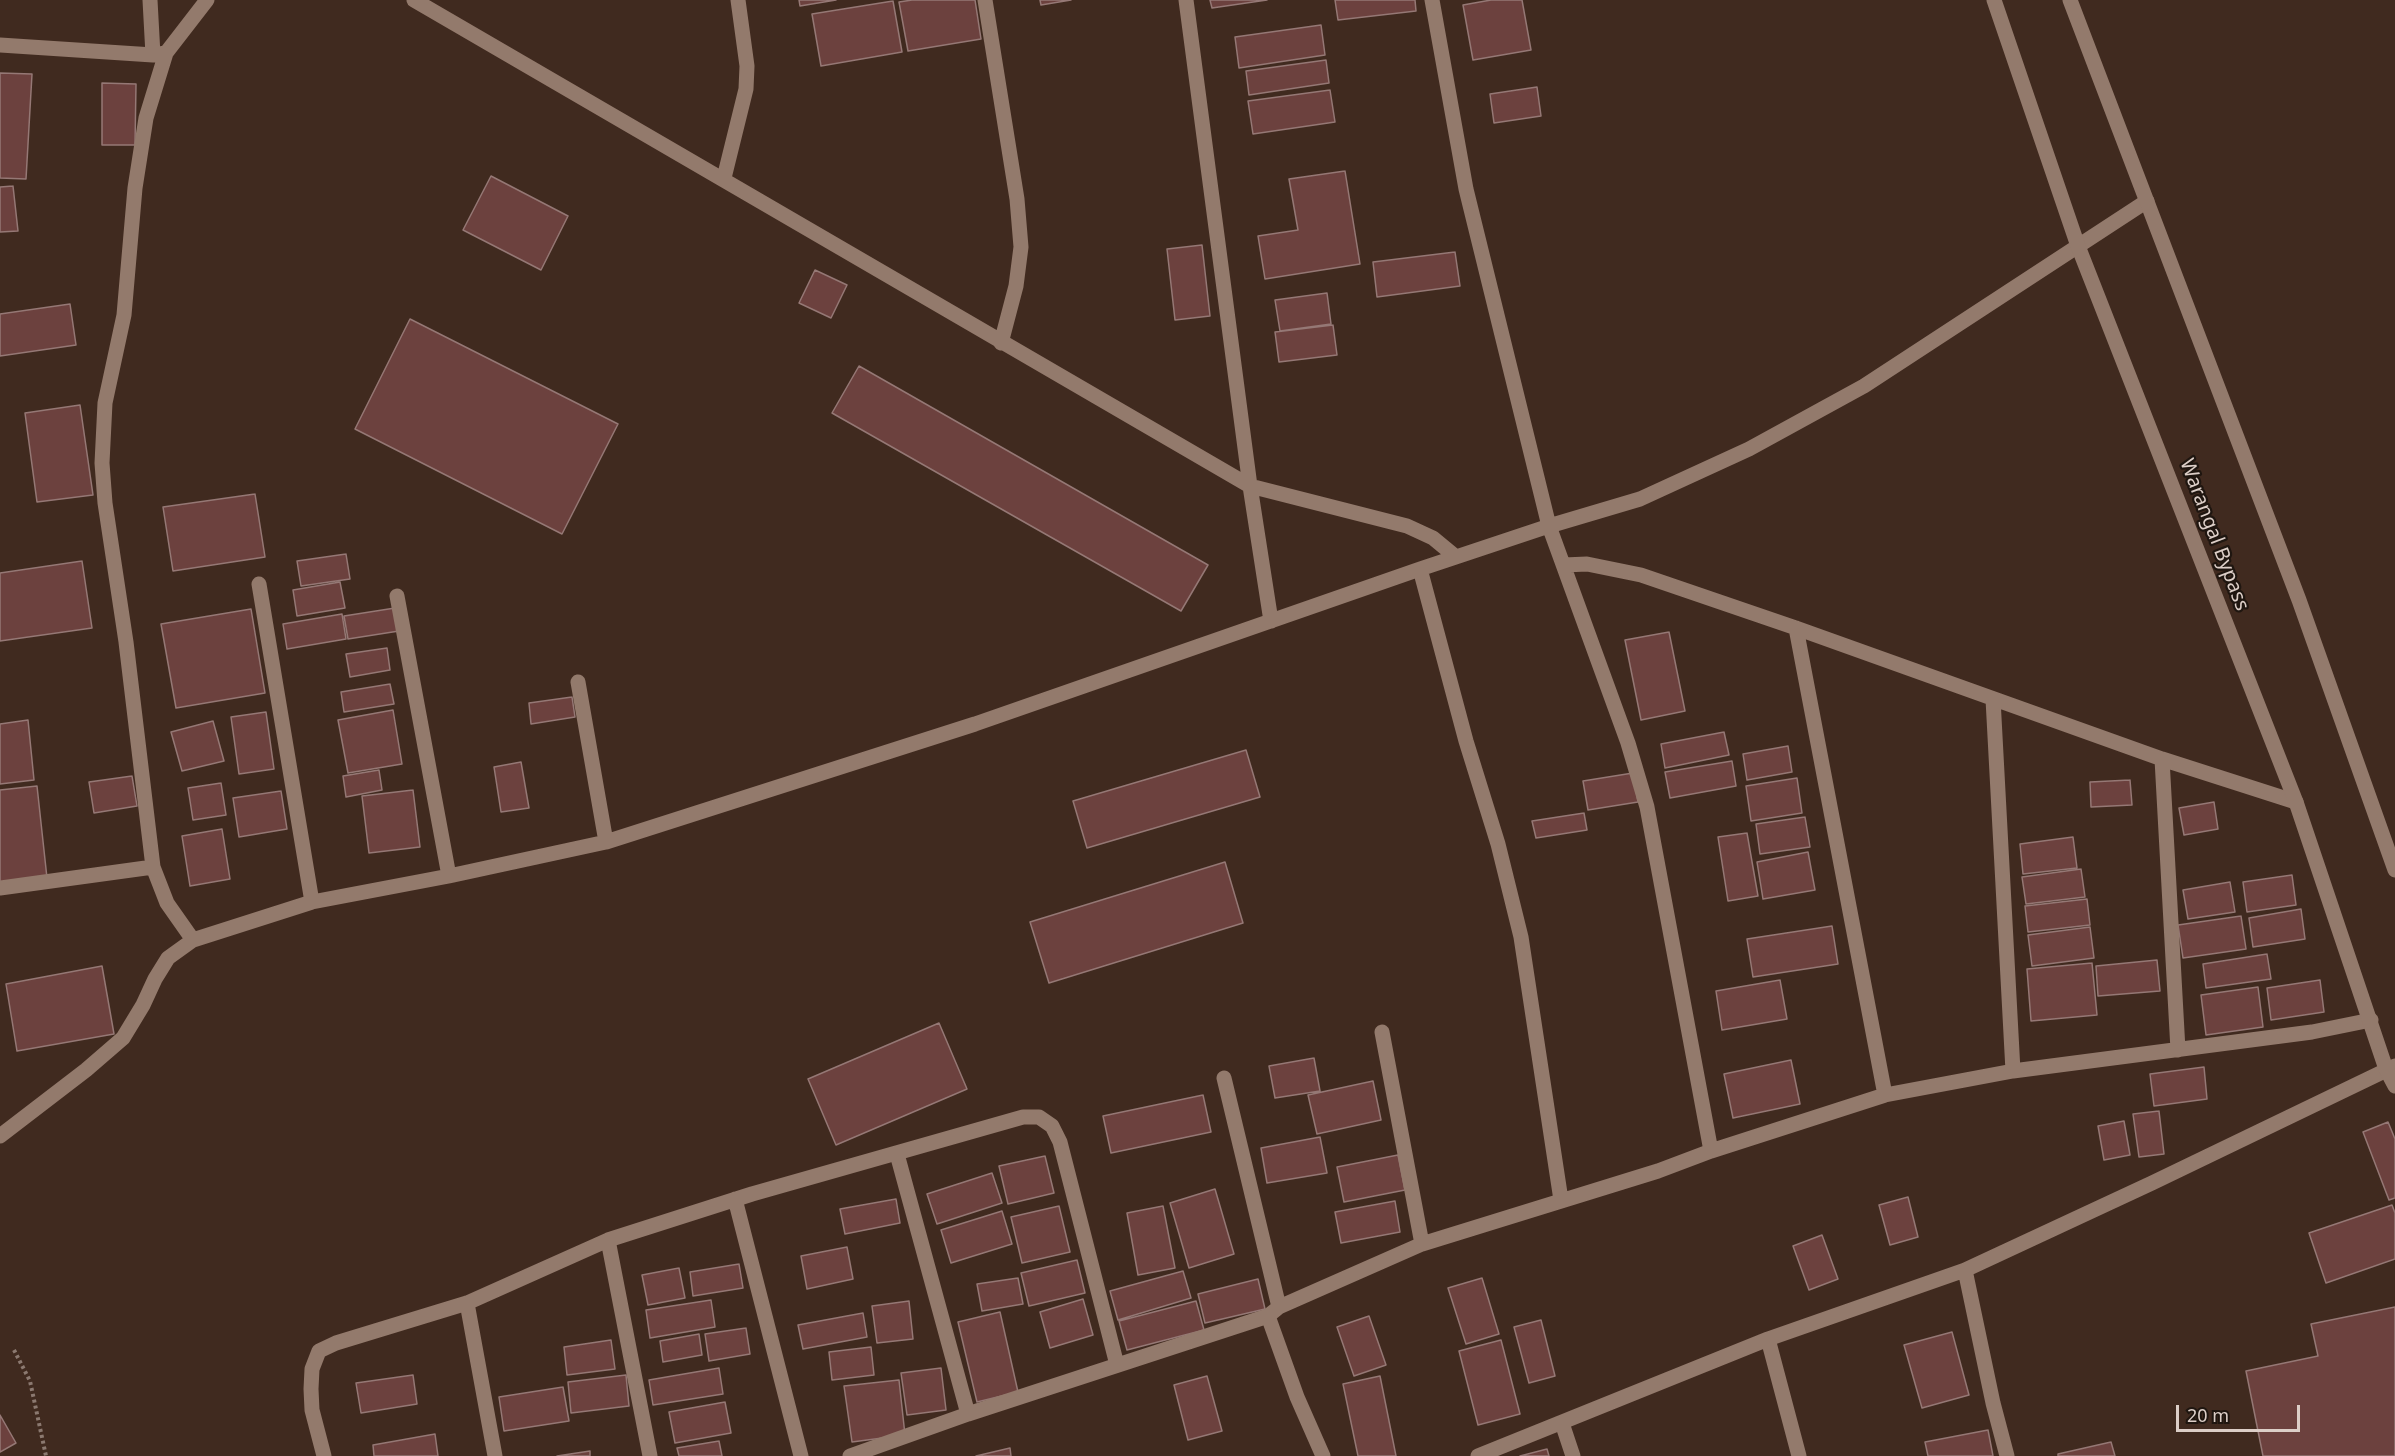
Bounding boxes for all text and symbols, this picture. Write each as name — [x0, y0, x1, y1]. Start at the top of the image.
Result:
street label: Warangal Bypass — [2174, 456, 2254, 614]
scale bar — [2179, 1393, 2304, 1431]
text: 20 m — [2187, 1403, 2229, 1427]

